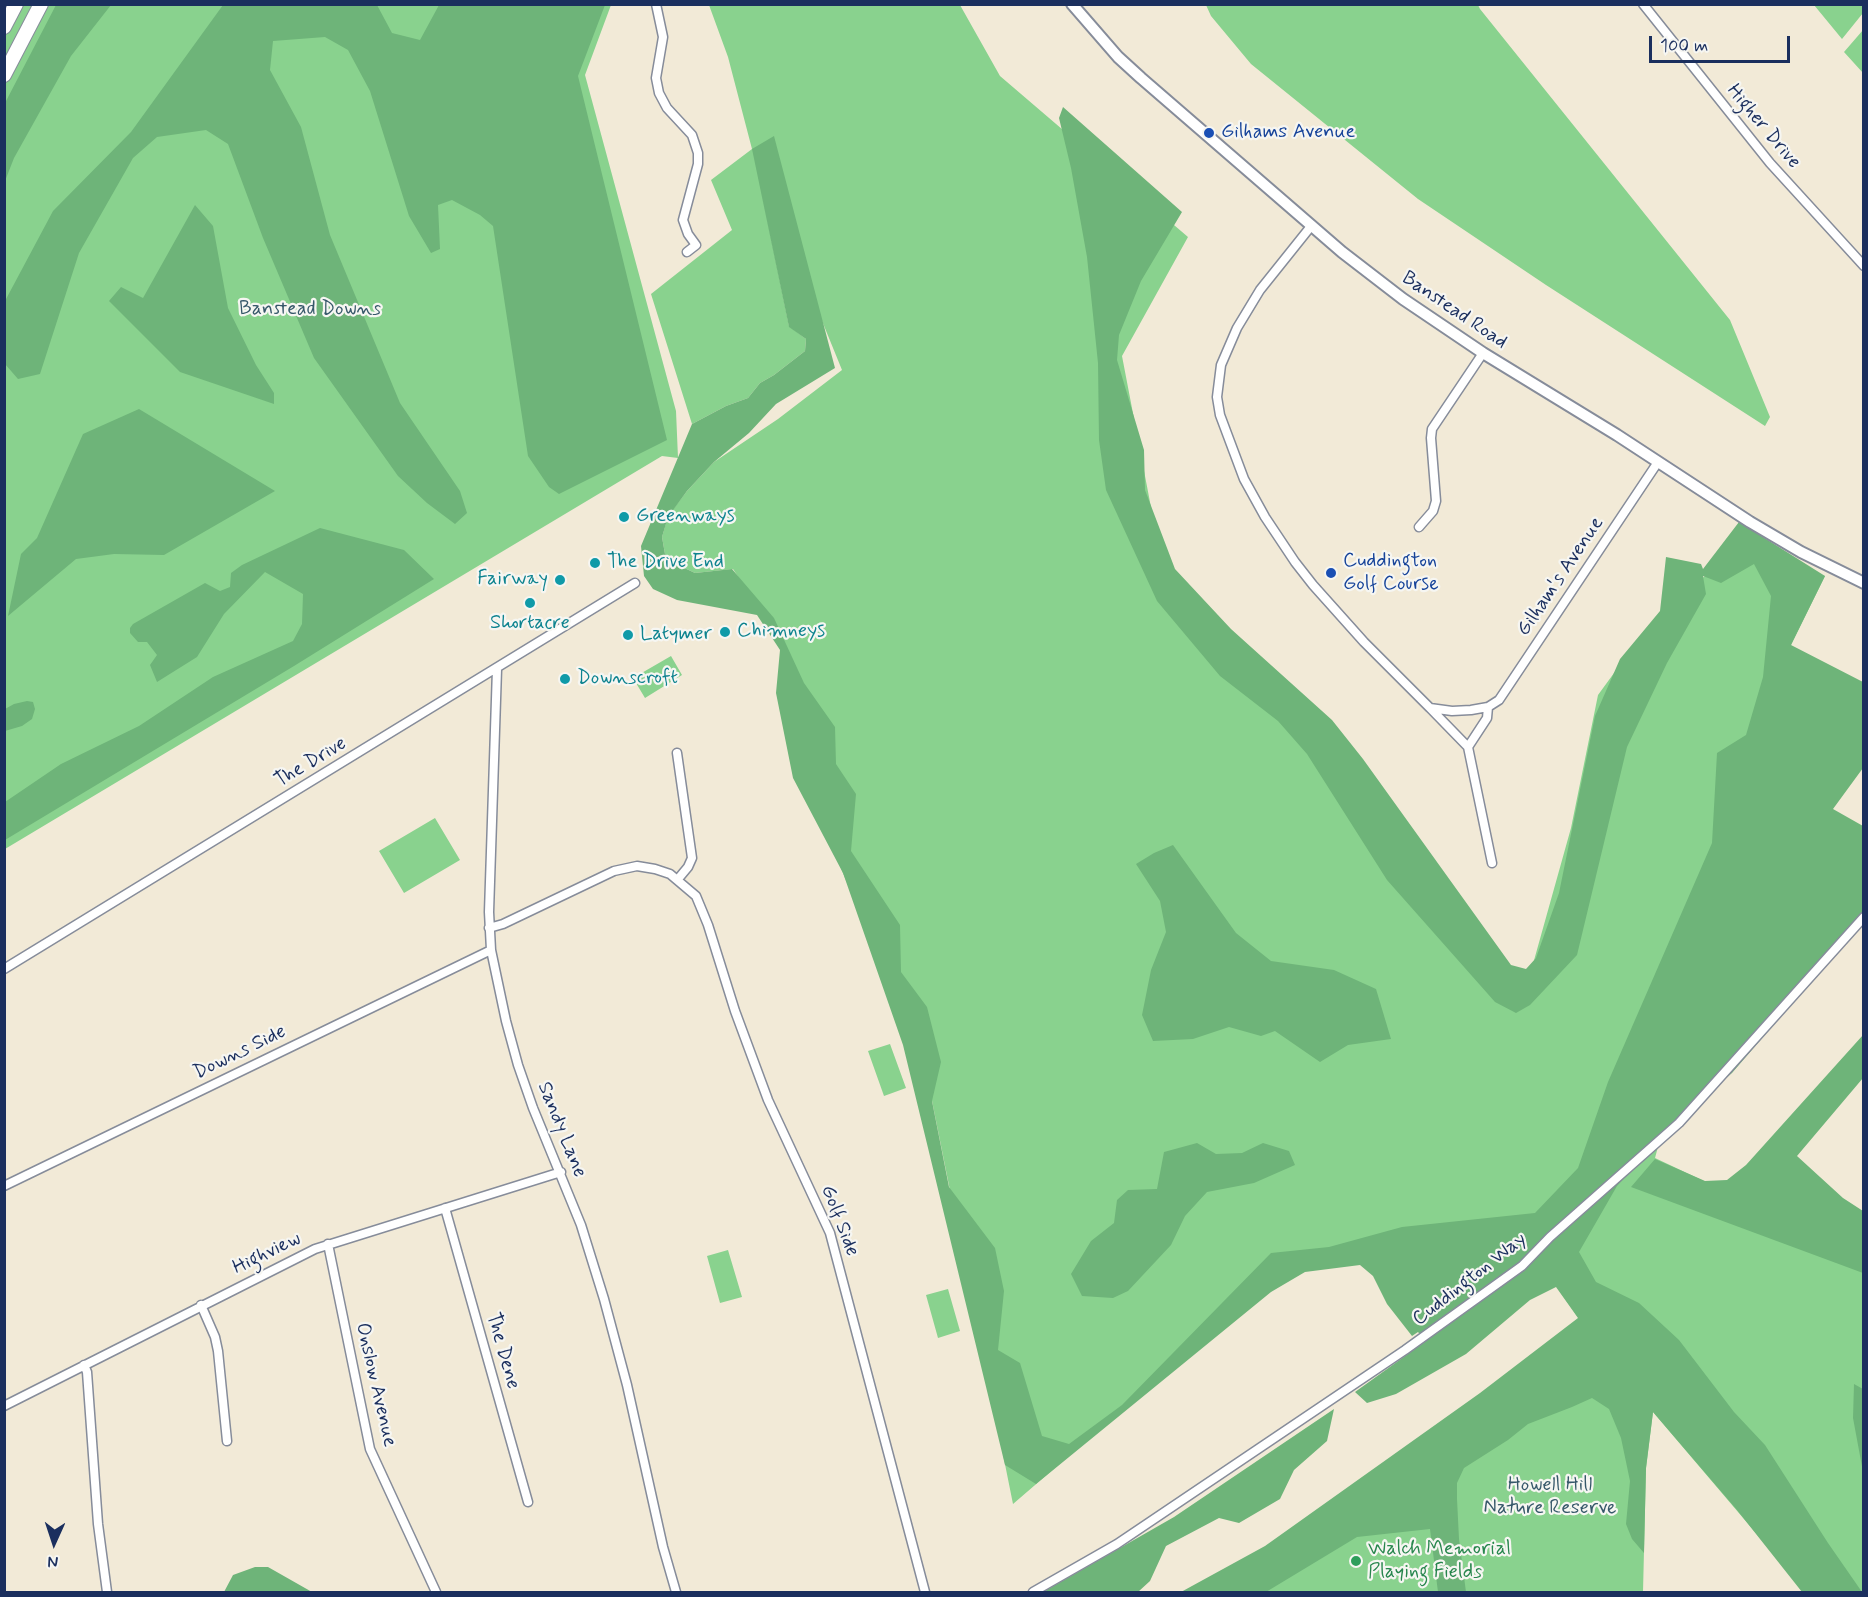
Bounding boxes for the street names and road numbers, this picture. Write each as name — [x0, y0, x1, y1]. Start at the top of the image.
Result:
street label: Higher Drive — [1721, 80, 1805, 174]
street label: Banstead Road — [1397, 267, 1511, 355]
street label: Gilham's Avenue — [1512, 513, 1610, 641]
street label: The Drive — [271, 732, 351, 794]
street label: Downs Side — [190, 1020, 290, 1086]
street label: Sandy Lane — [531, 1079, 591, 1181]
street label: Golf Side — [814, 1182, 864, 1260]
street label: Highview — [229, 1227, 305, 1281]
street label: Cuddington Way — [1408, 1228, 1532, 1332]
street label: The Dene — [480, 1310, 524, 1392]
street label: Onslow Avenue — [349, 1321, 401, 1449]

